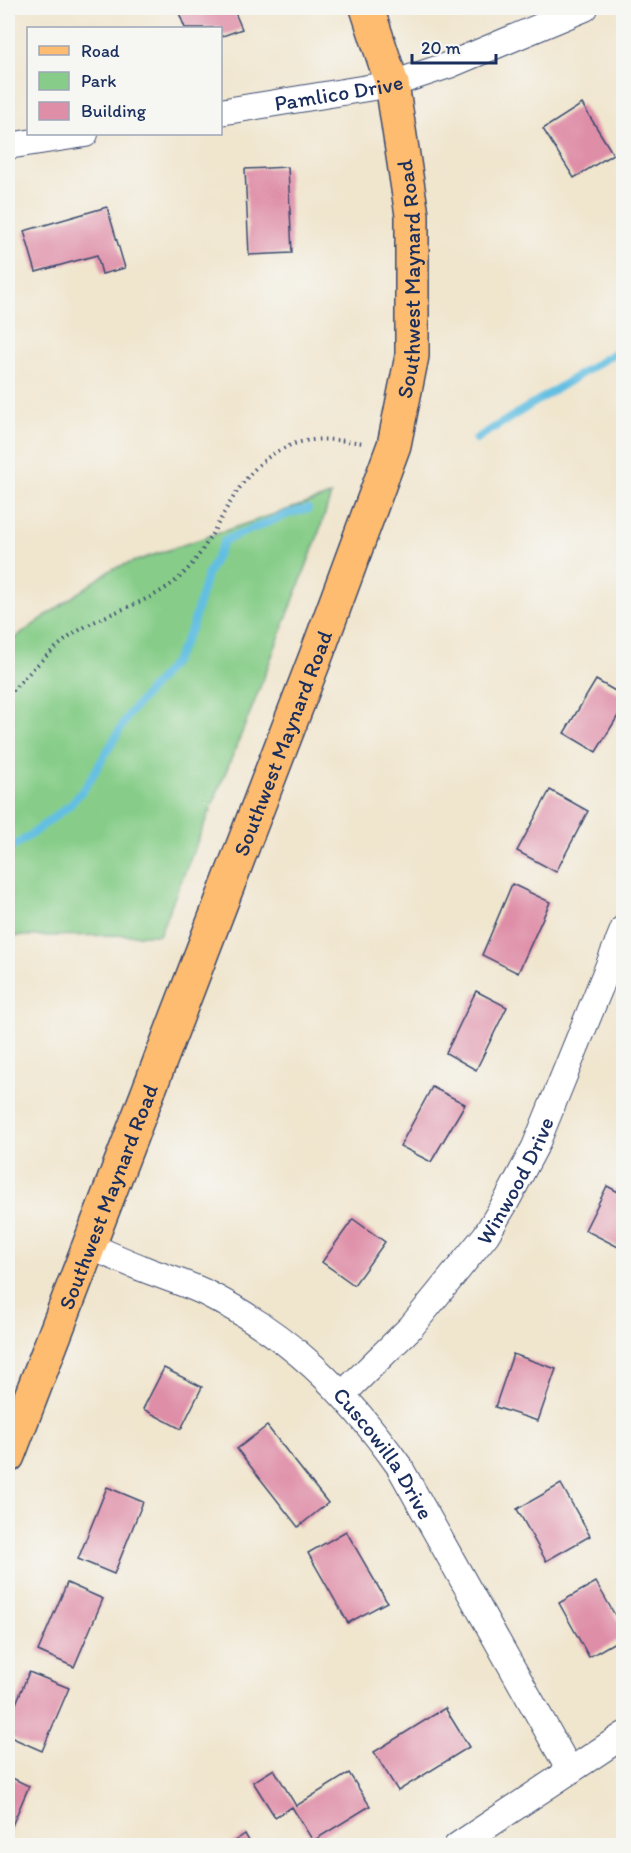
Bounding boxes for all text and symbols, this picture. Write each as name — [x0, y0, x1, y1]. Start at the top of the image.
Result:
legend — [27, 27, 222, 135]
scale bar — [412, 27, 496, 65]
text: 20 m — [421, 37, 461, 59]
text: Road — [81, 40, 120, 62]
street label: Pamlico Drive — [272, 68, 407, 117]
text: Park — [81, 70, 116, 92]
text: Building — [81, 100, 147, 122]
street label: Southwest Maynard Road — [391, 158, 426, 401]
street label: Southwest Maynard Road — [227, 627, 338, 860]
street label: Southwest Maynard Road — [53, 1080, 164, 1313]
street label: Winwood Drive — [470, 1113, 560, 1250]
street label: Cuscowilla Drive — [327, 1382, 439, 1524]

